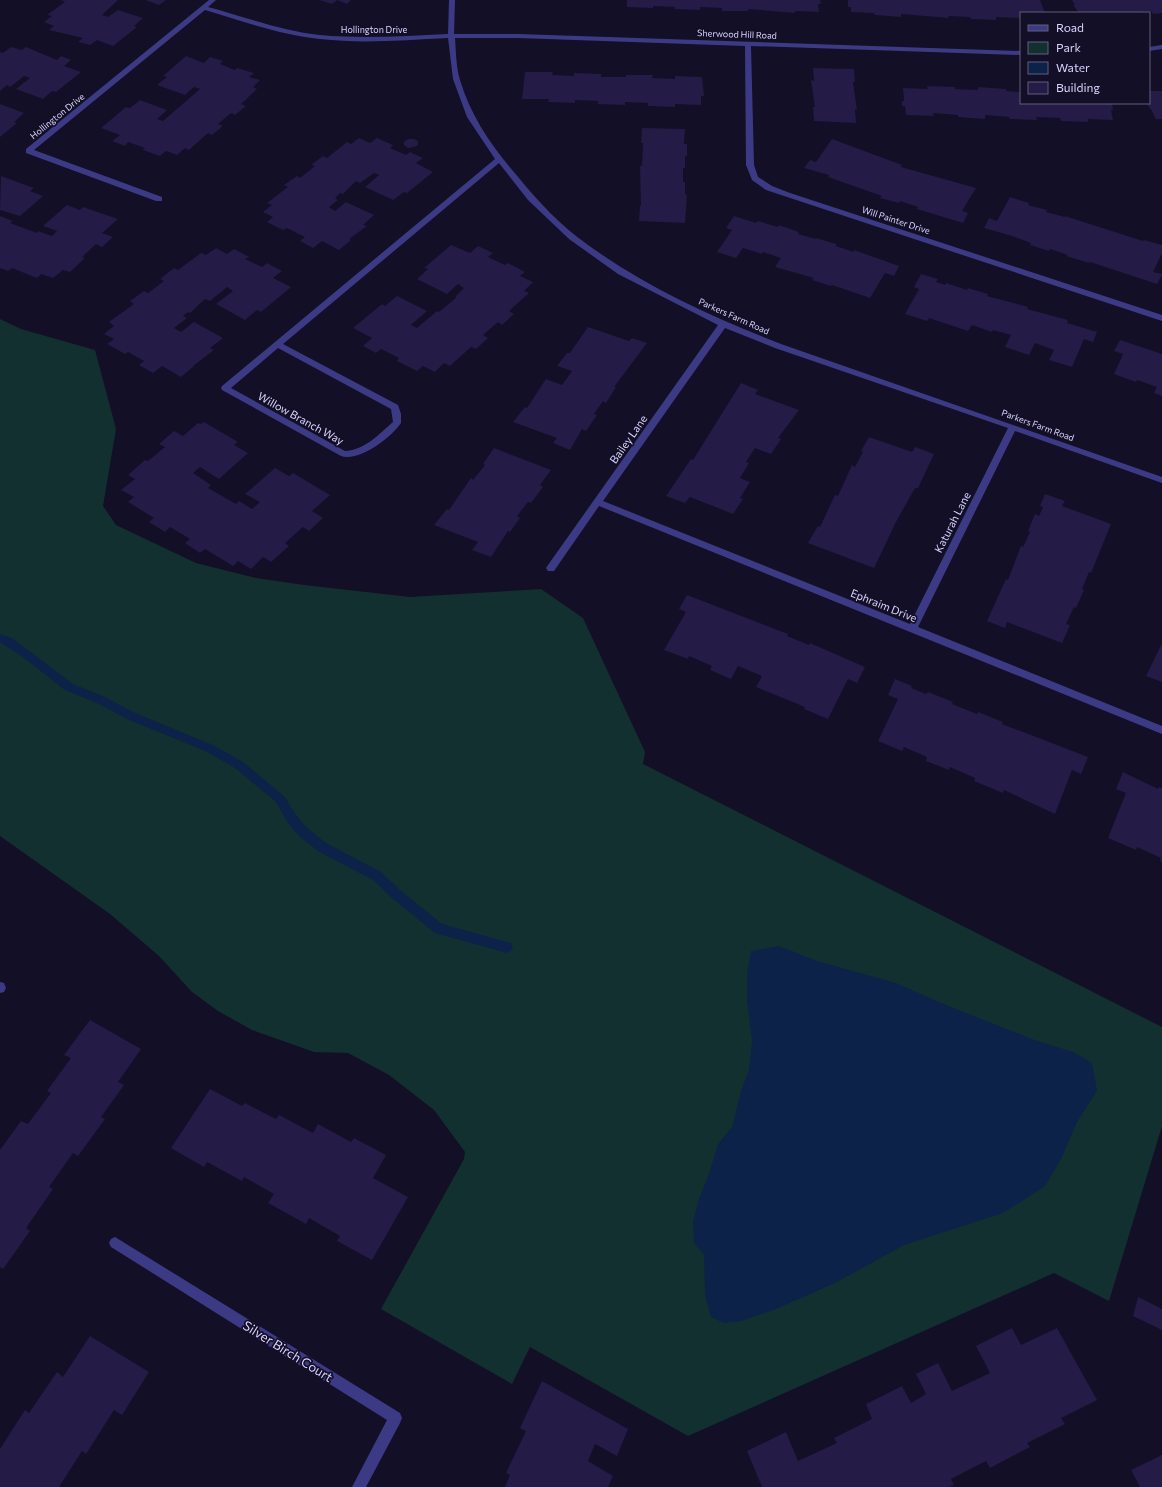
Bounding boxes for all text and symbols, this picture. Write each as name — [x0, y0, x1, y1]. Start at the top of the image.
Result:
legend — [1020, 12, 1150, 104]
text: Road — [1056, 20, 1084, 34]
street label: Hollington Drive — [341, 24, 408, 35]
street label: Sherwood Hill Road — [697, 27, 777, 41]
text: Park — [1056, 40, 1082, 54]
text: Water — [1056, 60, 1090, 74]
text: Building — [1056, 80, 1100, 94]
street label: Hollington Drive — [28, 91, 87, 141]
street label: Will Painter Drive — [861, 204, 932, 236]
street label: Parkers Farm Road — [697, 295, 771, 337]
street label: Willow Branch Way — [256, 389, 346, 447]
street label: Parkers Farm Road — [1000, 407, 1076, 443]
street label: Bailey Lane — [607, 412, 650, 466]
street label: Katurah Lane — [931, 489, 973, 555]
street label: Ephraim Drive — [849, 586, 919, 624]
street label: Silver Birch Court — [240, 1317, 336, 1385]

